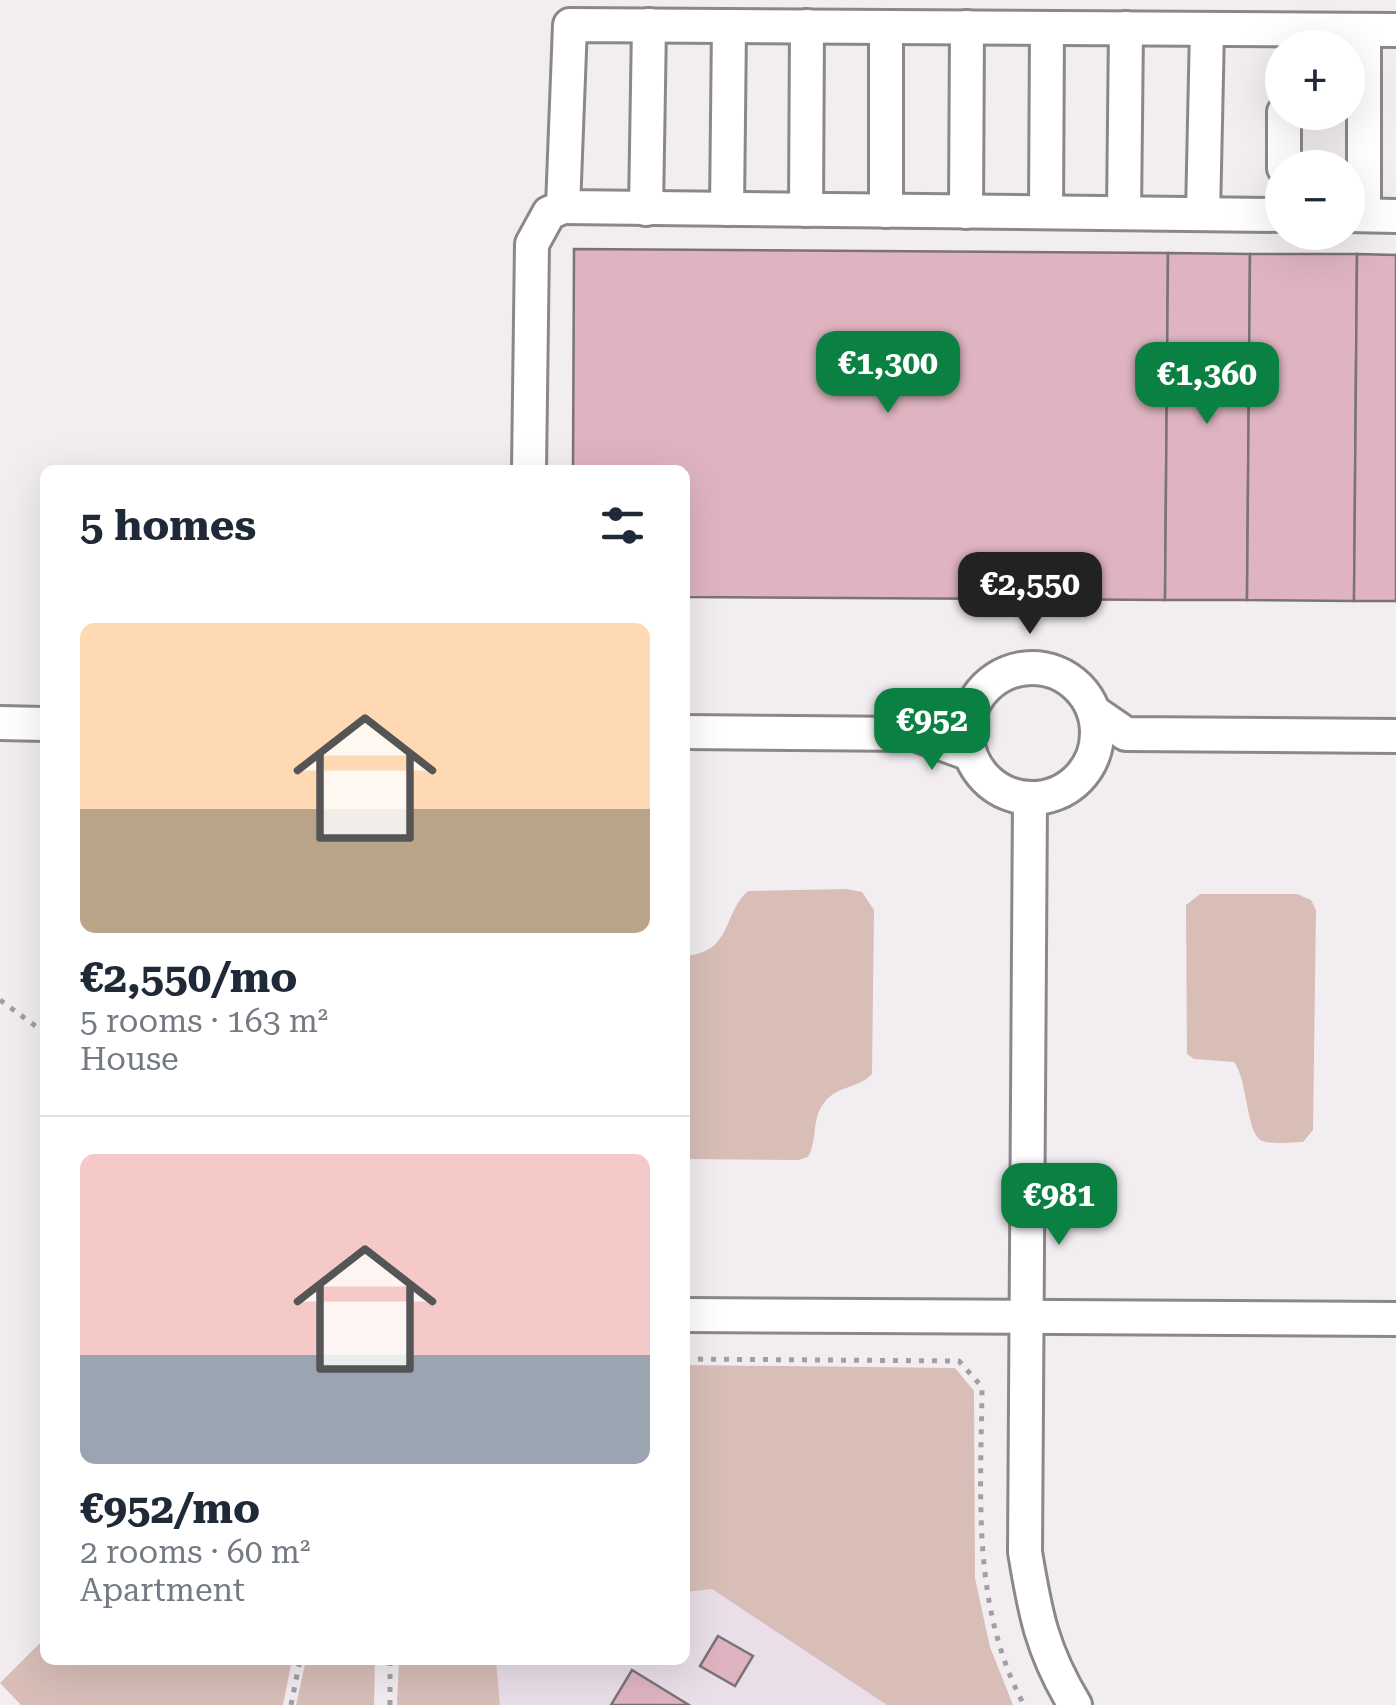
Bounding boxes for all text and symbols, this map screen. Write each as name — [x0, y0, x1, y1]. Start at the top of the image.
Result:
map controls — [1265, 30, 1365, 250]
button: + — [1265, 30, 1365, 130]
button: − — [1265, 150, 1365, 250]
pin: €1,300 — [807, 331, 969, 416]
pin: €1,360 — [1126, 342, 1288, 427]
text: €1,300 — [838, 344, 938, 382]
text: €1,360 — [1157, 355, 1257, 393]
icon: filters — [595, 498, 650, 553]
text: 5 homes — [80, 501, 256, 550]
pin: €2,550 — [949, 552, 1111, 637]
text: €2,550 — [980, 565, 1080, 603]
icon: home — [275, 688, 455, 868]
pin: €952 — [873, 688, 991, 773]
text: €952 — [896, 701, 968, 739]
text: €2,550/mo — [80, 953, 297, 1002]
text: 5 rooms · 163 m² — [80, 1002, 328, 1040]
text: House — [80, 1040, 179, 1078]
pin: €981 — [1000, 1163, 1118, 1248]
text: €981 — [1023, 1176, 1095, 1214]
icon: home — [275, 1219, 455, 1399]
text: €952/mo — [80, 1484, 260, 1533]
text: 2 rooms · 60 m² — [80, 1533, 310, 1571]
text: Apartment — [80, 1571, 245, 1609]

